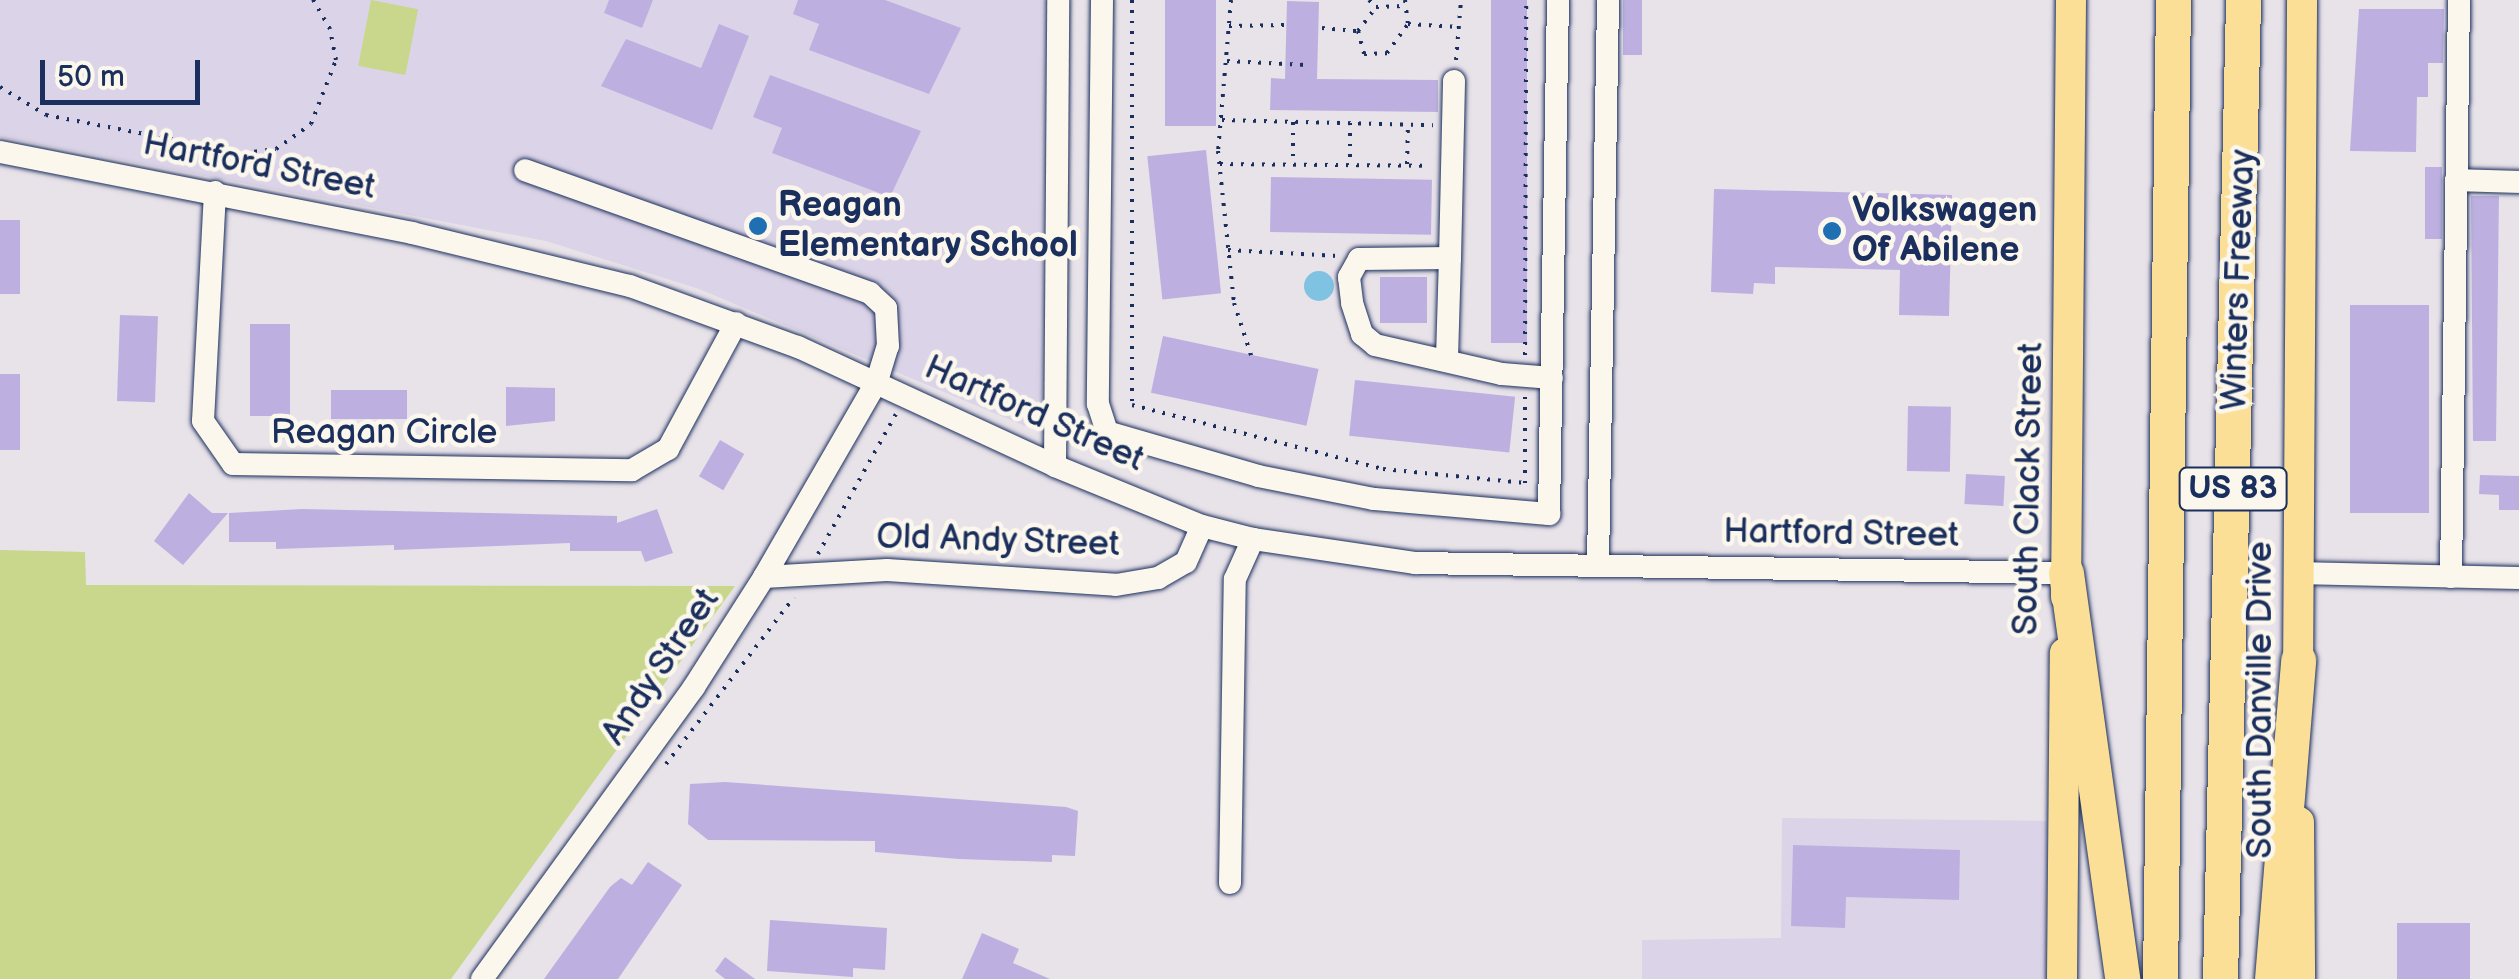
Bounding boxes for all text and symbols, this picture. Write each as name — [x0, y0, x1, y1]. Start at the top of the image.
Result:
scale bar — [45, 40, 205, 102]
text: 50 m — [57, 59, 125, 95]
street label: Hartford Street — [139, 123, 379, 209]
street label: Winters Freeway — [2213, 149, 2265, 411]
place label: Reagan Elementary School — [778, 185, 1079, 267]
place label: Volkswagen Of Abilene — [1852, 190, 2037, 272]
marker: Reagan Elementary School — [747, 215, 769, 237]
marker: Volkswagen Of Abilene — [1821, 220, 1843, 242]
street label: South Clack Street — [2005, 342, 2053, 636]
street label: Hartford Street — [918, 347, 1150, 481]
street label: Reagan Circle — [271, 412, 497, 454]
road number: US 83 — [2178, 462, 2288, 516]
street label: Hartford Street — [1723, 511, 1959, 557]
street label: Old Andy Street — [874, 516, 1122, 566]
street label: South Danville Drive — [2240, 541, 2282, 859]
street label: Andy Street — [593, 580, 729, 754]

